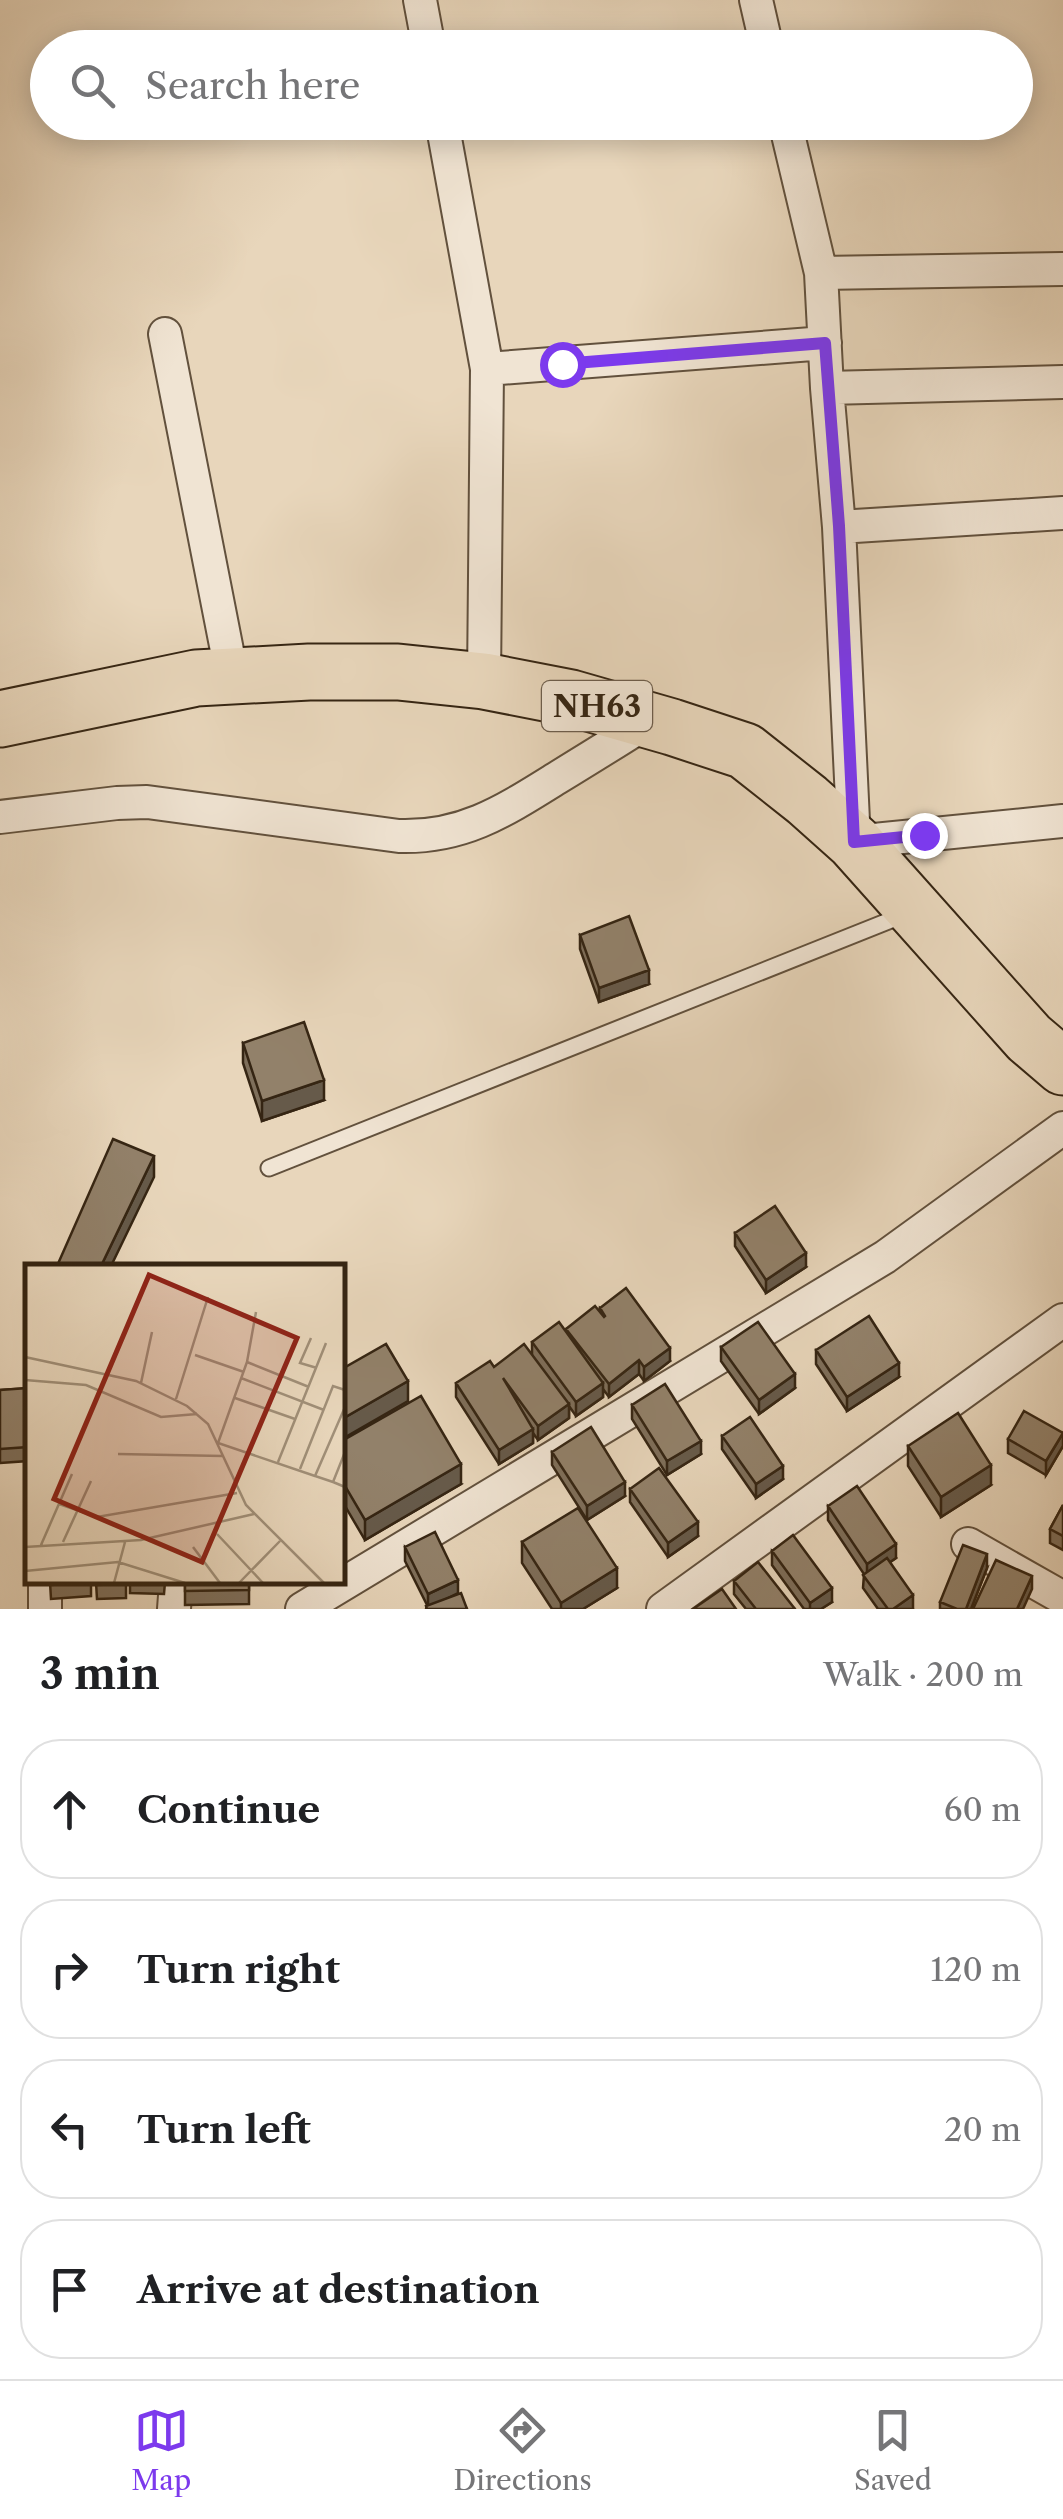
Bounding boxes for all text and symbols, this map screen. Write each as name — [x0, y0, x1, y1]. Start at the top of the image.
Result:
search box — [30, 30, 1033, 140]
icon: search — [65, 58, 120, 113]
text: Search here — [145, 62, 360, 109]
route start — [540, 342, 586, 388]
road number: NH63 — [542, 681, 652, 731]
route end — [902, 813, 948, 859]
inset map — [25, 1264, 345, 1584]
text: 3 min — [40, 1648, 160, 1700]
text: Walk · 200 m — [823, 1655, 1023, 1694]
icon: ahead — [42, 1782, 97, 1837]
text: Continue — [137, 1786, 320, 1833]
text: 60 m — [944, 1790, 1021, 1829]
icon: right — [42, 1942, 97, 1997]
text: Turn right — [137, 1946, 340, 1993]
text: 120 m — [931, 1950, 1021, 1989]
icon: left — [42, 2102, 97, 2157]
text: Turn left — [137, 2106, 311, 2153]
text: 20 m — [944, 2110, 1021, 2149]
icon: arrive — [42, 2262, 97, 2317]
text: Arrive at destination — [137, 2266, 540, 2313]
tab: Map — [131, 2403, 191, 2497]
tab: Directions — [453, 2403, 592, 2497]
tab: Saved — [854, 2403, 932, 2497]

